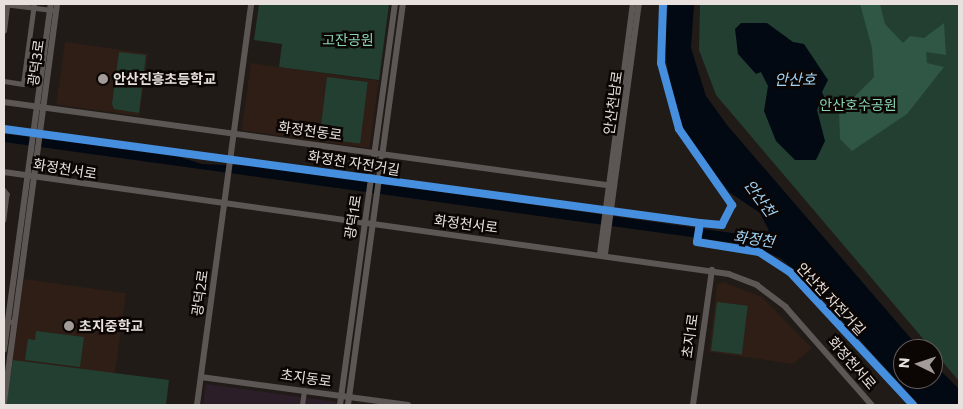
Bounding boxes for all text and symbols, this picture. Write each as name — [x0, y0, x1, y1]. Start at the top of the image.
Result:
park label: 고잔공원 — [322, 32, 374, 48]
street label: 광덕3로 — [24, 39, 48, 87]
street label: 안산천남로 — [600, 70, 626, 136]
place label: 안산진흥초등학교 — [113, 71, 216, 87]
water label: 안산호 — [774, 71, 816, 89]
marker: 안산진흥초등학교 — [97, 73, 109, 85]
park label: 안산호수공원 — [819, 97, 897, 113]
street label: 화정천동로 — [277, 118, 343, 144]
street label: 화정천 자전거길 — [307, 147, 401, 179]
street label: 화정천서로 — [32, 156, 98, 182]
water label: 안산천 — [741, 176, 779, 220]
street label: 광덕1로 — [341, 194, 365, 240]
street label: 화정천서로 — [433, 212, 499, 236]
water label: 화정천 — [732, 227, 776, 251]
street label: 안산천 자전거길 — [793, 259, 869, 339]
street label: 광덕2로 — [188, 269, 212, 317]
street label: 초지1로 — [679, 313, 701, 359]
place label: 초지중학교 — [79, 318, 143, 334]
marker: 초지중학교 — [63, 320, 75, 332]
street label: 화정천서로 — [825, 333, 879, 393]
north arrow — [893, 339, 943, 389]
text: N — [895, 357, 912, 369]
street label: 초지동로 — [279, 366, 333, 390]

